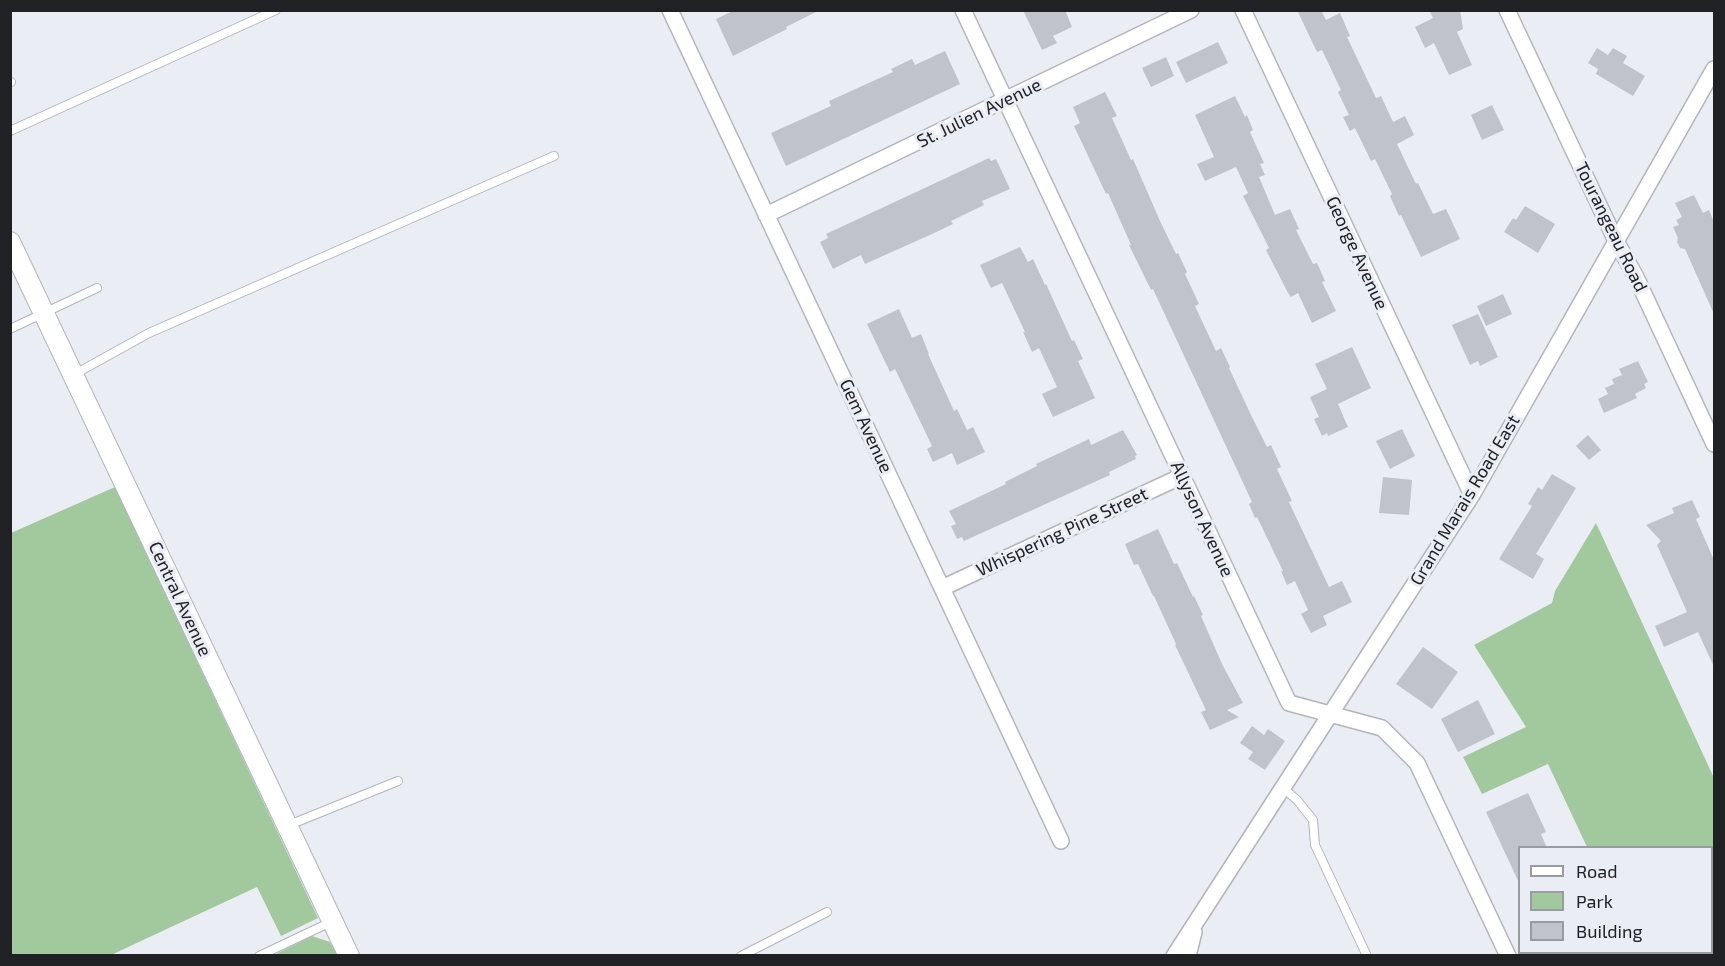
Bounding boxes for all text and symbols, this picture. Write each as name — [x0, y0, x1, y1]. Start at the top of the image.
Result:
street label: St. Julien Avenue — [913, 74, 1045, 152]
street label: Tourangeau Road — [1570, 159, 1652, 295]
street label: George Avenue — [1321, 193, 1393, 313]
street label: Gem Avenue — [835, 376, 897, 476]
street label: Grand Marais Road East — [1406, 411, 1524, 589]
street label: Allyson Avenue — [1166, 458, 1238, 580]
street label: Whispering Pine Street — [973, 483, 1151, 581]
street label: Central Avenue — [144, 538, 216, 660]
legend — [1518, 846, 1713, 954]
text: Road — [1576, 860, 1617, 882]
text: Park — [1576, 890, 1613, 912]
text: Building — [1576, 920, 1643, 942]

